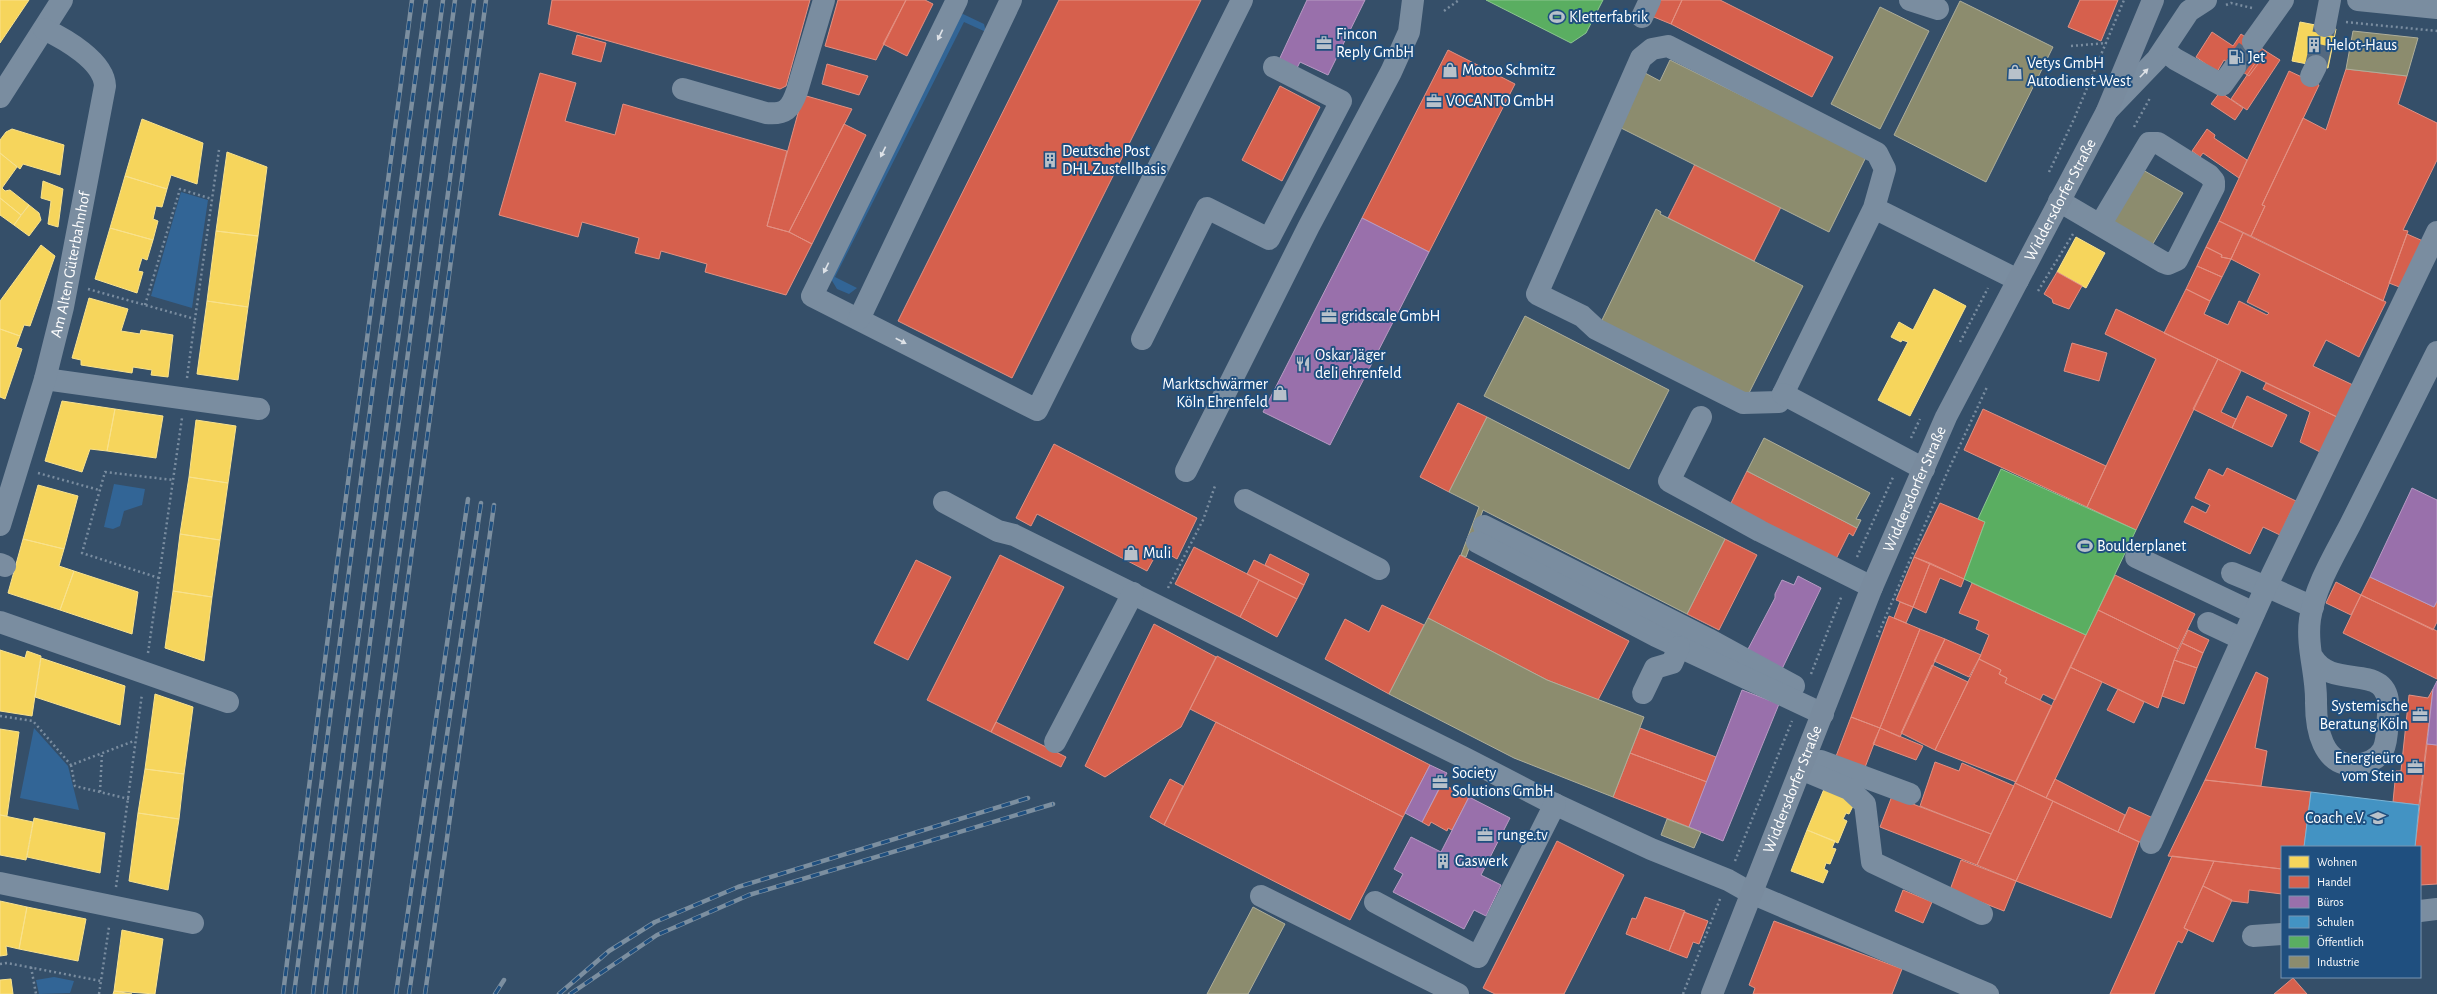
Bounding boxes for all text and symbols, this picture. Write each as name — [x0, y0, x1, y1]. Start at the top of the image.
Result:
sports icon: Kletterfabrik — [1548, 8, 1566, 26]
place label: Kletterfabrik — [1569, 9, 1649, 25]
place label: Fincon Reply GmbH — [1336, 26, 1414, 61]
one-way arrow — [937, 29, 943, 41]
office icon: Fincon Reply GmbH — [1315, 34, 1333, 52]
building icon: Helot-Haus — [2305, 36, 2323, 54]
place label: Helot-Haus — [2326, 37, 2397, 53]
fuel station icon: Jet — [2227, 48, 2245, 66]
place label: Jet — [2248, 49, 2265, 65]
place label: Vetys GmbH Autodienst-West — [2027, 55, 2131, 89]
shop icon: Motoo Schmitz — [1441, 61, 1459, 79]
place label: Motoo Schmitz — [1462, 62, 1556, 78]
shop icon: Vetys GmbH Autodienst-West — [2006, 63, 2024, 81]
one-way arrow — [2139, 68, 2149, 78]
office icon: VOCANTO GmbH — [1425, 92, 1443, 110]
place label: VOCANTO GmbH — [1446, 93, 1554, 109]
street label: Widdersdorfer Straße — [2022, 136, 2099, 264]
place label: Deutsche Post DHL Zustellbasis — [1062, 143, 1166, 177]
one-way arrow — [880, 146, 886, 157]
building icon: Deutsche Post DHL Zustellbasis — [1041, 151, 1059, 169]
street label: Am Alten Güterbahnhof — [48, 189, 93, 339]
one-way arrow — [823, 263, 829, 274]
office icon: gridscale GmbH — [1320, 307, 1338, 325]
place label: gridscale GmbH — [1341, 308, 1440, 324]
one-way arrow — [896, 338, 907, 344]
place label: Oskar Jäger deli ehrenfeld — [1315, 347, 1401, 381]
restaurant icon: Oskar Jäger deli ehrenfeld — [1294, 355, 1312, 373]
place label: Marktschwärmer Köln Ehrenfeld — [1162, 376, 1269, 410]
shop icon: Marktschwärmer Köln Ehrenfeld — [1271, 384, 1289, 402]
street label: Widdersdorfer Straße — [1880, 424, 1949, 555]
sports icon: Boulderplanet — [2076, 537, 2094, 555]
place label: Boulderplanet — [2097, 538, 2186, 554]
shop icon: Muli — [1122, 544, 1140, 562]
place label: Muli — [1143, 545, 1171, 561]
place label: Systemische Beratung Köln — [2320, 698, 2408, 732]
office icon: Systemische Beratung Köln — [2411, 706, 2429, 724]
street label: Widdersdorfer Straße — [1760, 723, 1825, 855]
place label: Energieüro vom Stein — [2335, 750, 2403, 784]
office icon: Energieüro vom Stein — [2406, 758, 2424, 776]
place label: Society Solutions GmbH — [1452, 765, 1554, 799]
office icon: Society Solutions GmbH — [1431, 773, 1449, 791]
school or university icon: Coach e.V. — [2369, 809, 2387, 827]
place label: Coach e.V. — [2305, 810, 2366, 826]
office icon: runge.tv — [1476, 826, 1494, 844]
place label: runge.tv — [1497, 827, 1548, 843]
legend — [2281, 846, 2421, 978]
building icon: Gaswerk — [1434, 852, 1452, 870]
place label: Gaswerk — [1455, 853, 1509, 869]
text: Wohnen — [2317, 856, 2357, 868]
text: Handel — [2317, 876, 2351, 888]
text: Büros — [2317, 896, 2344, 908]
text: Schulen — [2317, 916, 2354, 928]
text: Öffentlich — [2317, 935, 2364, 948]
text: Industrie — [2317, 956, 2359, 968]

